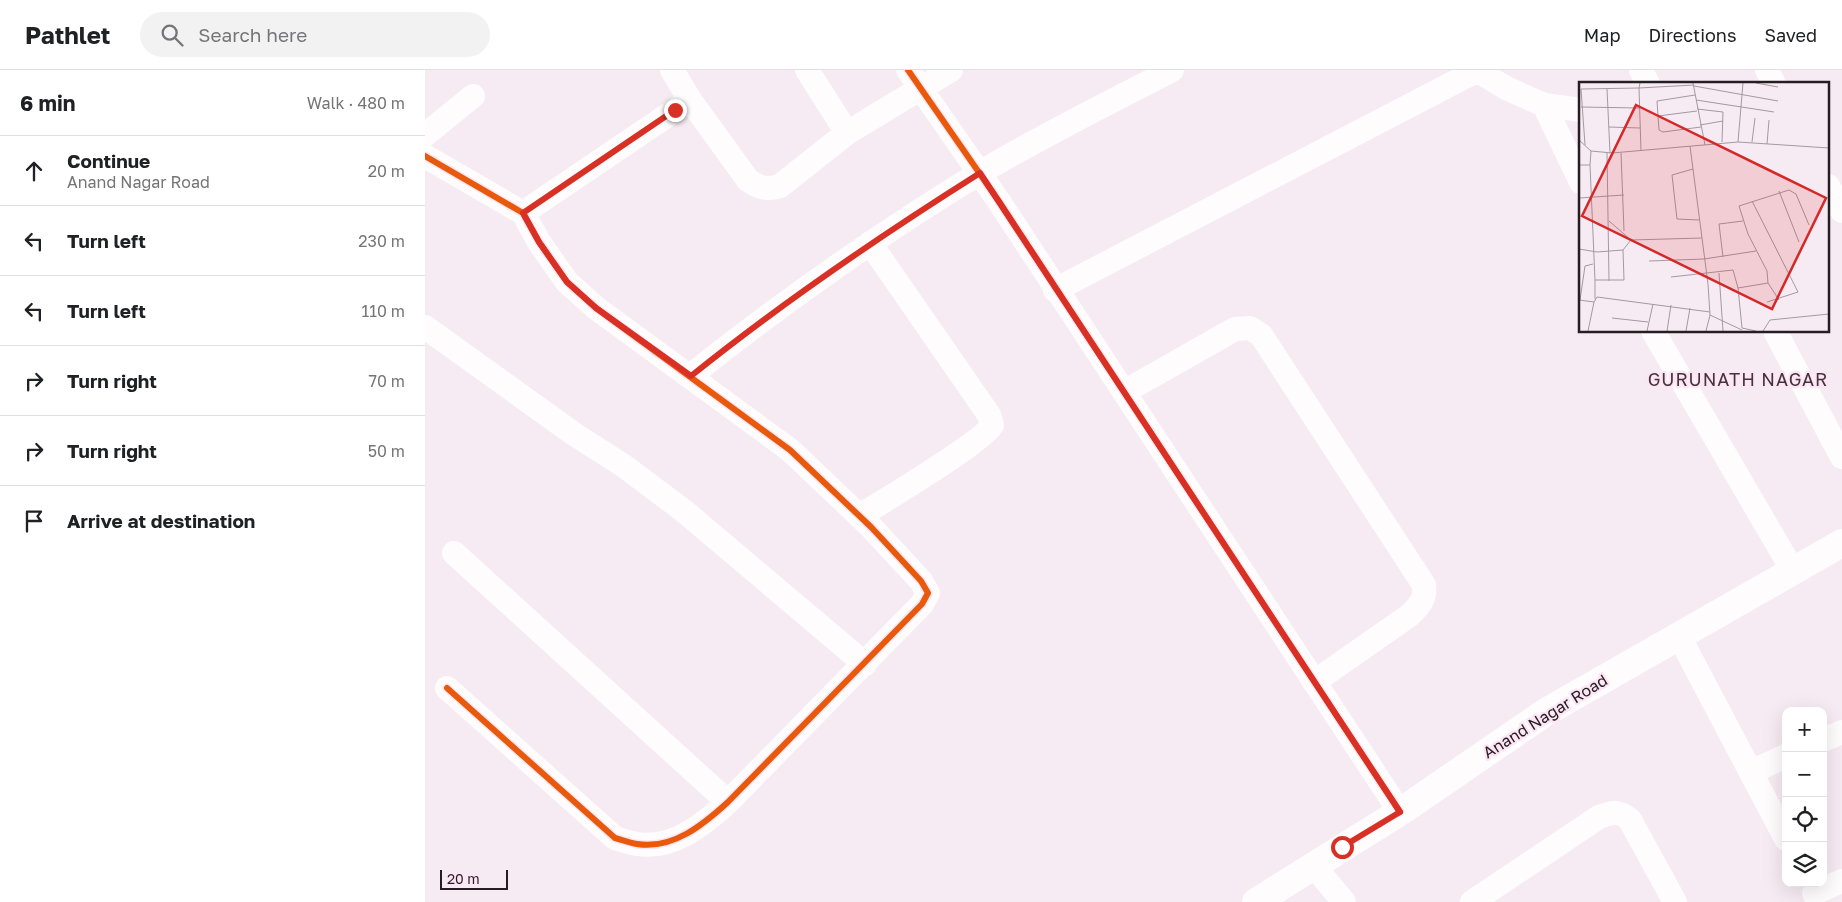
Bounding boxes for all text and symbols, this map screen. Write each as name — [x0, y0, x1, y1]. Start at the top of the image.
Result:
search box — [140, 12, 490, 57]
text: Pathlet — [25, 20, 110, 49]
icon: search — [158, 21, 186, 49]
text: Search here — [198, 23, 307, 46]
text: Map — [1584, 24, 1620, 46]
text: Directions — [1648, 24, 1736, 46]
text: Saved — [1764, 24, 1817, 46]
inset map — [1579, 82, 1829, 332]
text: 6 min — [20, 90, 75, 116]
text: Walk · 480 m — [307, 93, 405, 113]
route end — [664, 99, 687, 122]
text: Continue — [67, 149, 150, 172]
icon: ahead — [20, 157, 48, 185]
text: 20 m — [368, 161, 405, 181]
text: Anand Nagar Road — [67, 172, 210, 192]
icon: left — [20, 227, 48, 255]
text: Turn left — [67, 229, 146, 252]
text: 230 m — [358, 231, 405, 251]
icon: left — [20, 297, 48, 325]
text: Turn left — [67, 299, 146, 322]
text: 110 m — [361, 301, 405, 321]
icon: right — [20, 367, 48, 395]
district label: GURUNATH NAGAR — [1648, 368, 1828, 390]
text: Turn right — [67, 369, 157, 392]
text: 70 m — [368, 371, 405, 391]
icon: right — [20, 437, 48, 465]
text: Turn right — [67, 439, 157, 462]
text: 50 m — [368, 441, 405, 461]
icon: arrive — [20, 507, 48, 535]
text: Arrive at destination — [67, 509, 255, 532]
street label: Anand Nagar Road — [1479, 670, 1611, 762]
map controls — [1782, 707, 1827, 887]
button: + — [1782, 707, 1827, 752]
button: − — [1782, 752, 1827, 797]
button: locate — [1782, 797, 1827, 842]
route start — [1331, 836, 1354, 859]
button: layers — [1782, 842, 1827, 887]
scale bar — [440, 867, 507, 890]
text: 20 m — [447, 870, 480, 887]

